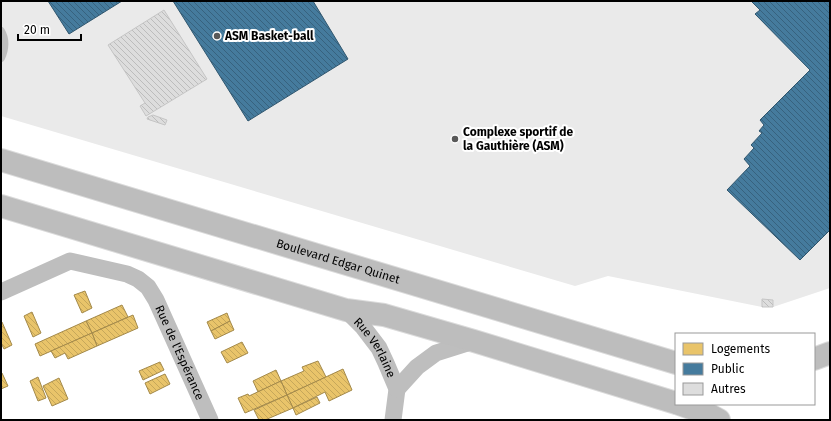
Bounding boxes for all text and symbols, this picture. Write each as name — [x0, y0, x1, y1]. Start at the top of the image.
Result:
scale bar — [18, 16, 81, 42]
text: 20 m — [24, 23, 50, 37]
place label: ASM Basket-ball — [224, 29, 314, 43]
marker: ASM Basket-ball — [212, 31, 222, 41]
place label: Complexe sportif de la Gauthière (ASM) — [463, 125, 574, 153]
marker: Complexe sportif de la Gauthière (ASM) — [450, 134, 460, 144]
street label: Boulevard Edgar Quinet — [275, 236, 402, 287]
street label: Rue de l'Espérance — [152, 303, 207, 402]
street label: Rue Verlaine — [351, 315, 398, 380]
legend — [675, 333, 815, 405]
text: Logements — [711, 342, 770, 356]
text: Public — [711, 362, 745, 376]
text: Autres — [711, 382, 746, 396]

